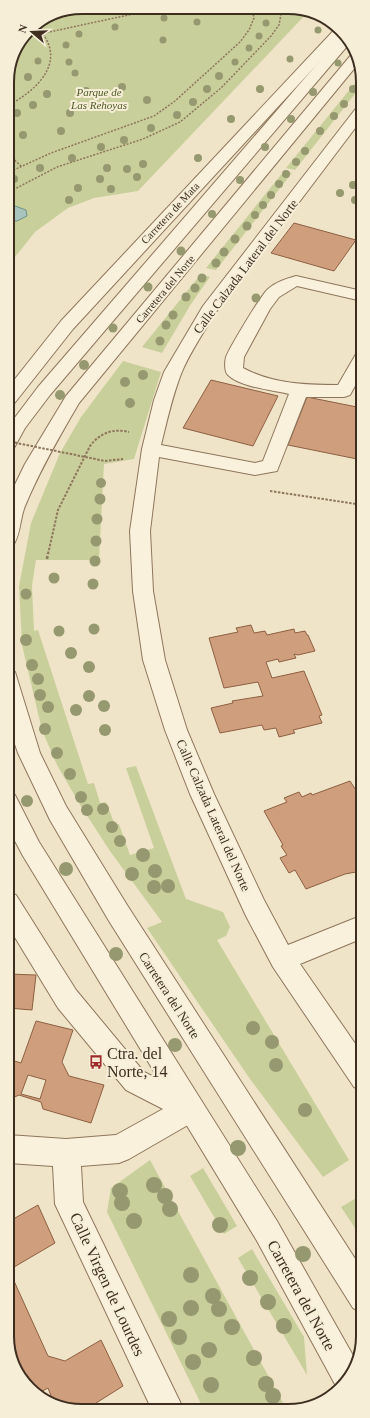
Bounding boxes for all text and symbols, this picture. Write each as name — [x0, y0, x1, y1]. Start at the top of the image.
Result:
north arrow — [12, 12, 52, 52]
text: N — [16, 23, 30, 34]
park label: Parque de Las Rehoyas — [70, 86, 127, 111]
street label: Carretera de Mata — [139, 180, 202, 246]
street label: Calle Calzada Lateral del Norte — [190, 196, 301, 337]
street label: Carretera del Norte — [133, 253, 197, 325]
street label: Calle Calzada Lateral del Norte — [173, 737, 254, 894]
street label: Carretera del Norte — [136, 949, 203, 1042]
place label: Ctra. del Norte, 14 — [107, 1045, 167, 1080]
bus stop icon: Ctra. del Norte, 14 — [88, 1054, 104, 1070]
street label: Calle Virgen de Lourdes — [66, 1210, 148, 1359]
street label: Carretera del Norte — [264, 1237, 339, 1353]

